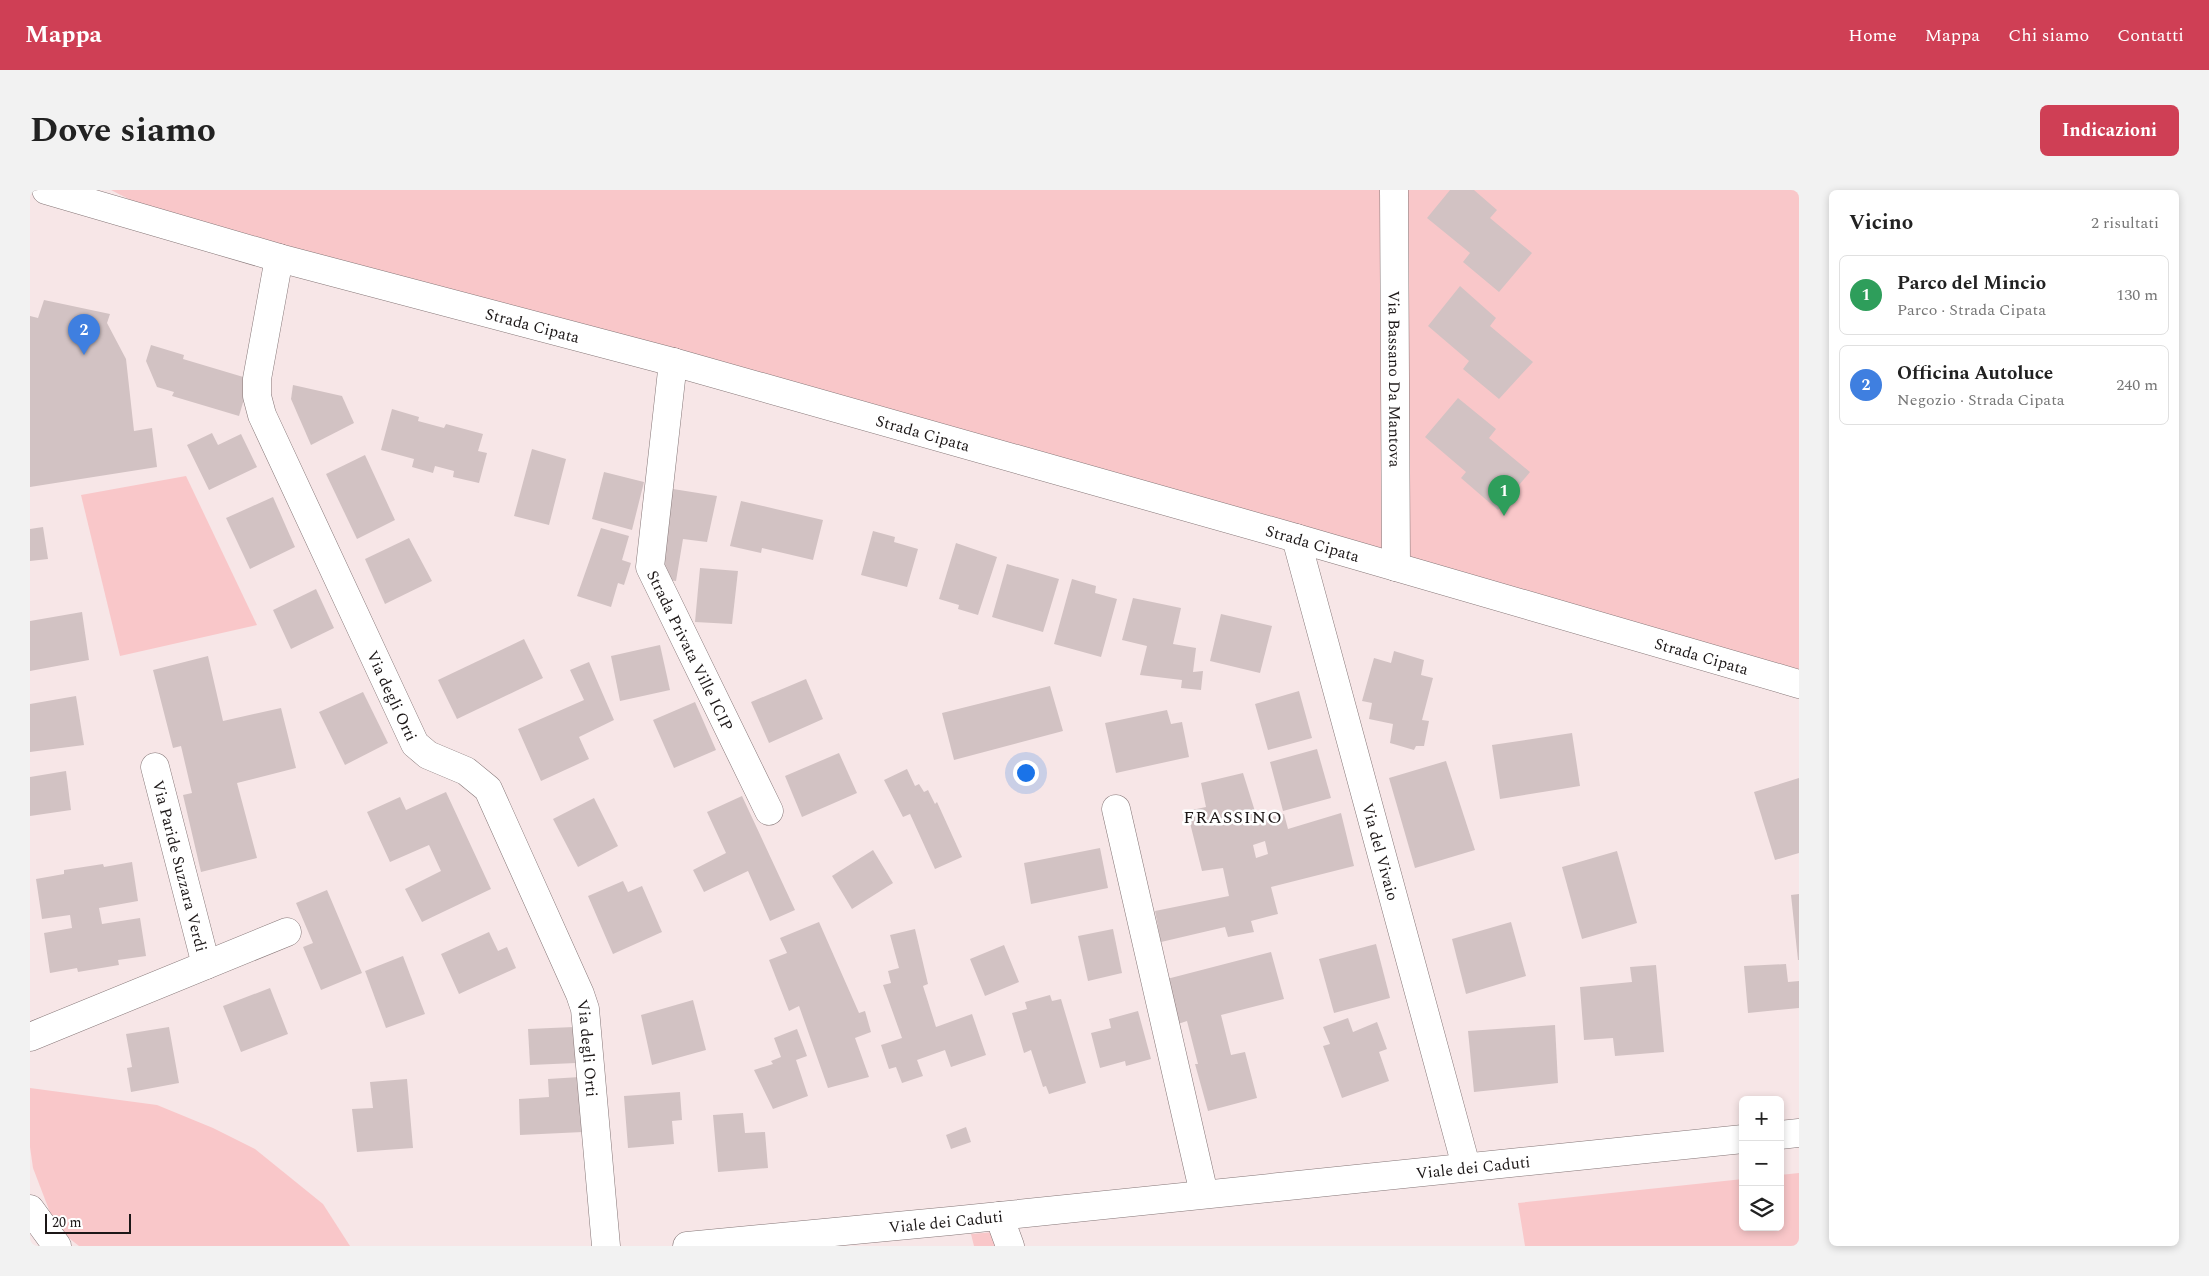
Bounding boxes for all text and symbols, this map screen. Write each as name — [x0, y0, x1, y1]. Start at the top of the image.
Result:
text: Mappa — [25, 17, 102, 53]
text: Home — [1848, 22, 1897, 49]
text: Mappa — [1925, 22, 1980, 49]
text: Chi siamo — [2008, 22, 2089, 49]
text: Contatti — [2117, 22, 2184, 49]
text: Dove siamo — [30, 104, 216, 157]
button: Indicazioni — [2040, 105, 2179, 156]
text: Vicino — [1849, 207, 1913, 239]
text: 2 risultati — [2091, 211, 2159, 235]
text: Parco del Mincio — [1897, 269, 2046, 298]
text: 1 — [1862, 283, 1870, 307]
text: 130 m — [2116, 283, 2158, 307]
street label: Via Bassano Da Mantova — [1382, 290, 1406, 468]
text: Parco · Strada Cipata — [1897, 298, 2046, 322]
street label: Strada Cipata — [483, 302, 582, 350]
pin: 2 — [68, 314, 100, 355]
text: Officina Autoluce — [1897, 359, 2053, 388]
text: 2 — [1862, 373, 1870, 397]
text: 240 m — [2116, 373, 2158, 397]
text: Negozio · Strada Cipata — [1897, 388, 2065, 412]
street label: Strada Cipata — [873, 409, 973, 458]
pin: 1 — [1488, 475, 1520, 516]
street label: Strada Cipata — [1263, 519, 1362, 569]
street label: Strada Privata Ville ICIP — [640, 566, 739, 735]
street label: Strada Cipata — [1652, 632, 1751, 682]
street label: Via degli Orti — [360, 647, 423, 745]
your location — [1013, 760, 1039, 786]
street label: Via Paride Suzzara Verdi — [146, 777, 213, 955]
street label: Via del Vivaio — [1355, 800, 1405, 903]
district label: FRASSINO — [1183, 804, 1283, 831]
street label: Via degli Orti — [570, 996, 604, 1098]
map controls — [1739, 1096, 1784, 1231]
button: + — [1739, 1096, 1784, 1141]
button: − — [1739, 1141, 1784, 1186]
street label: Viale dei Caduti — [1415, 1150, 1532, 1186]
button: layers — [1739, 1186, 1784, 1231]
street label: Viale dei Caduti — [888, 1205, 1004, 1240]
scale bar — [45, 1211, 131, 1234]
text: 20 m — [52, 1212, 82, 1233]

